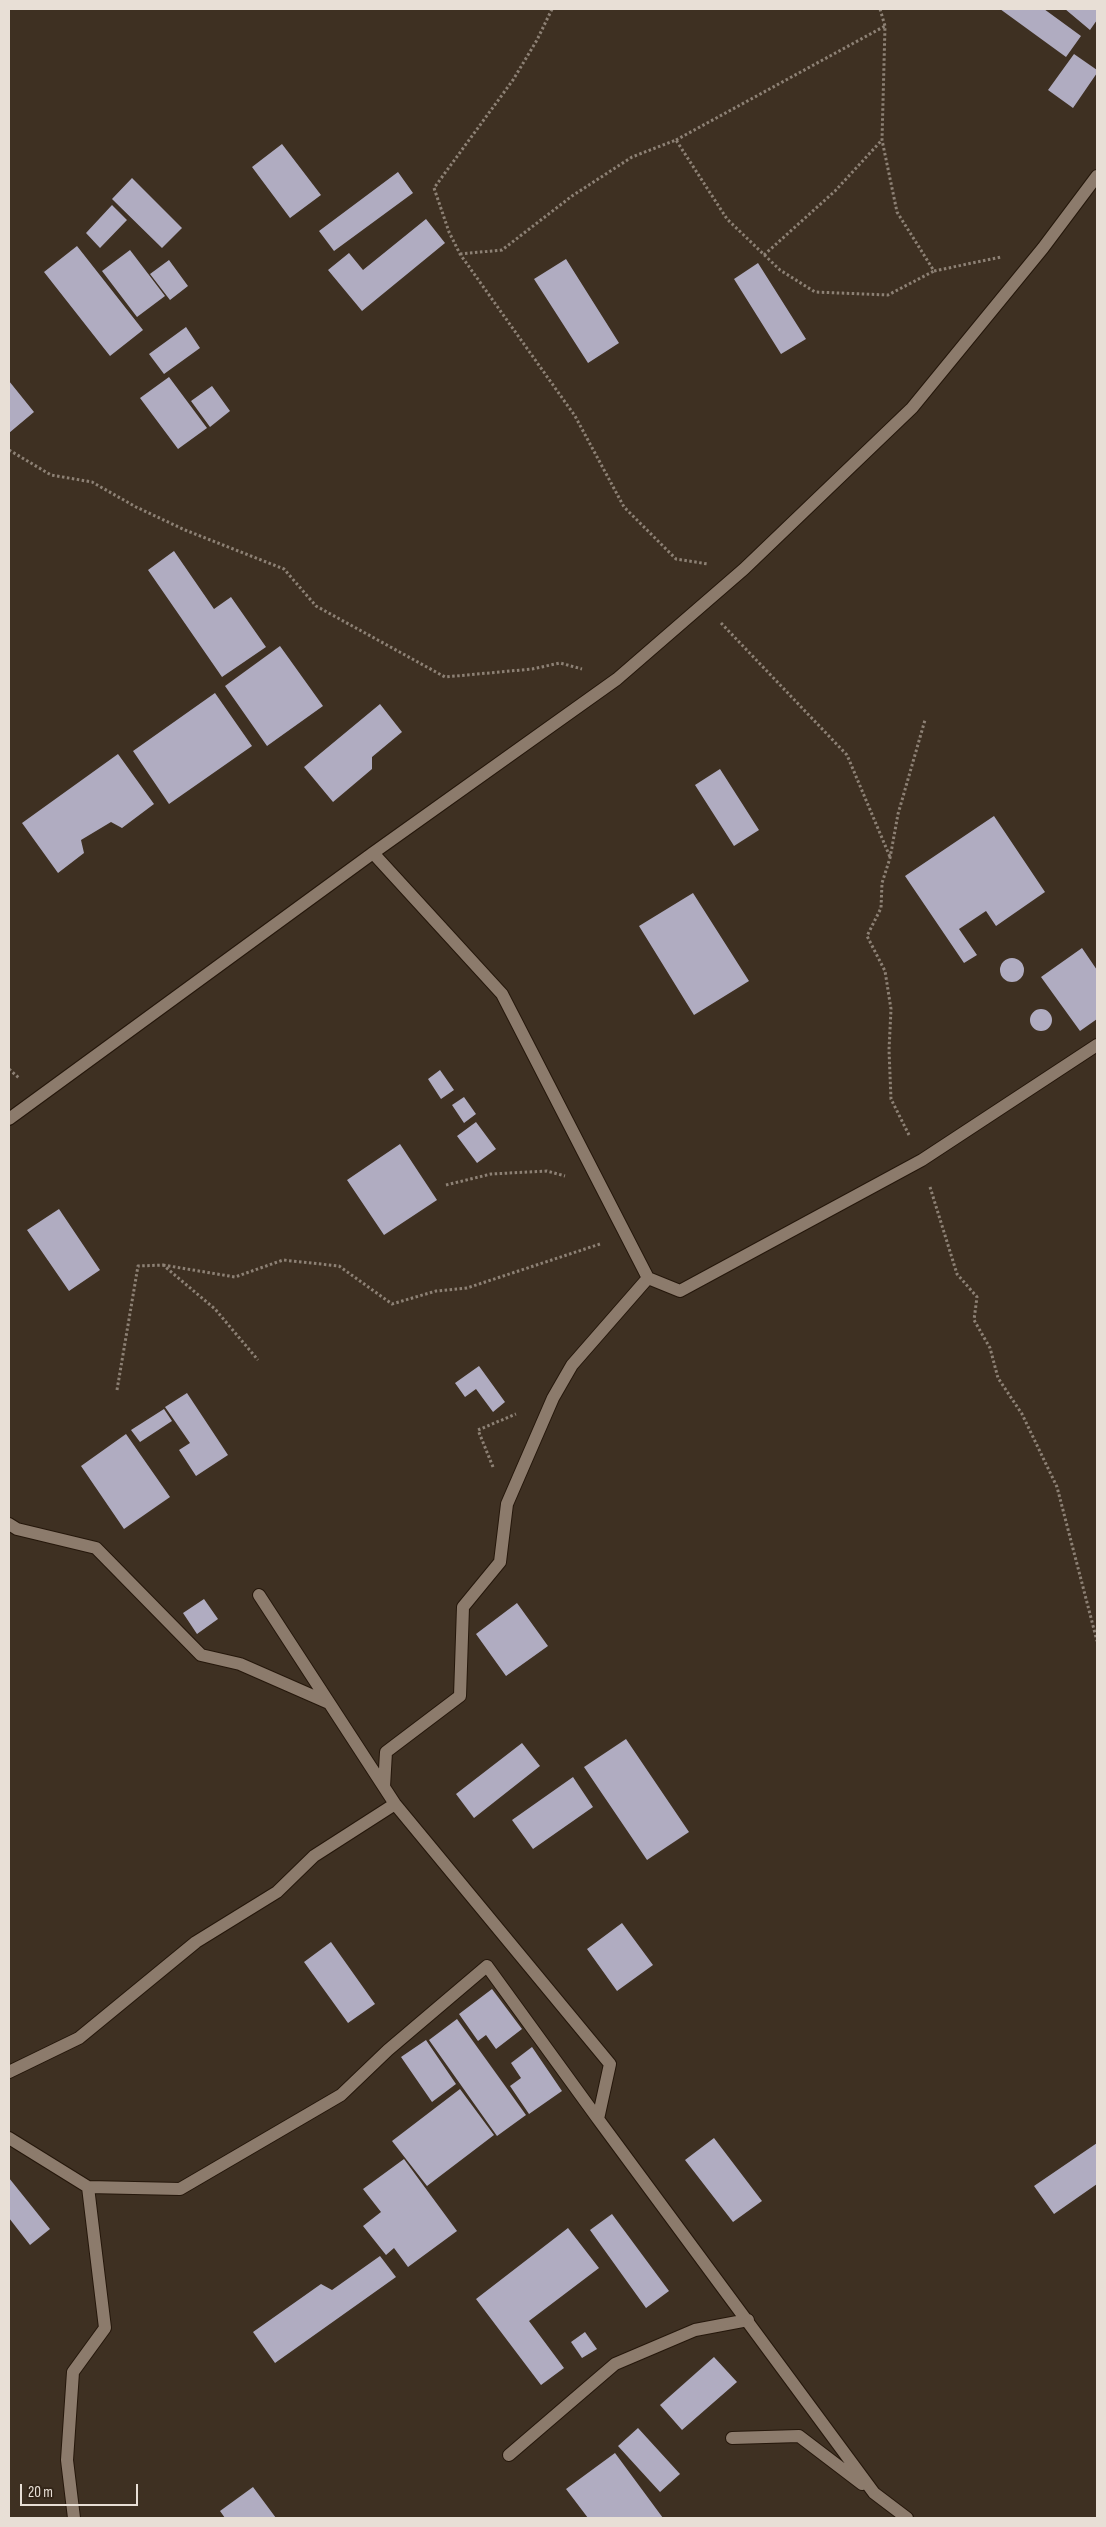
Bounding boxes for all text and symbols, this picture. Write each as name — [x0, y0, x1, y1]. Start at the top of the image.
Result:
scale bar — [22, 2474, 140, 2506]
text: 20 m — [28, 2483, 53, 2502]

